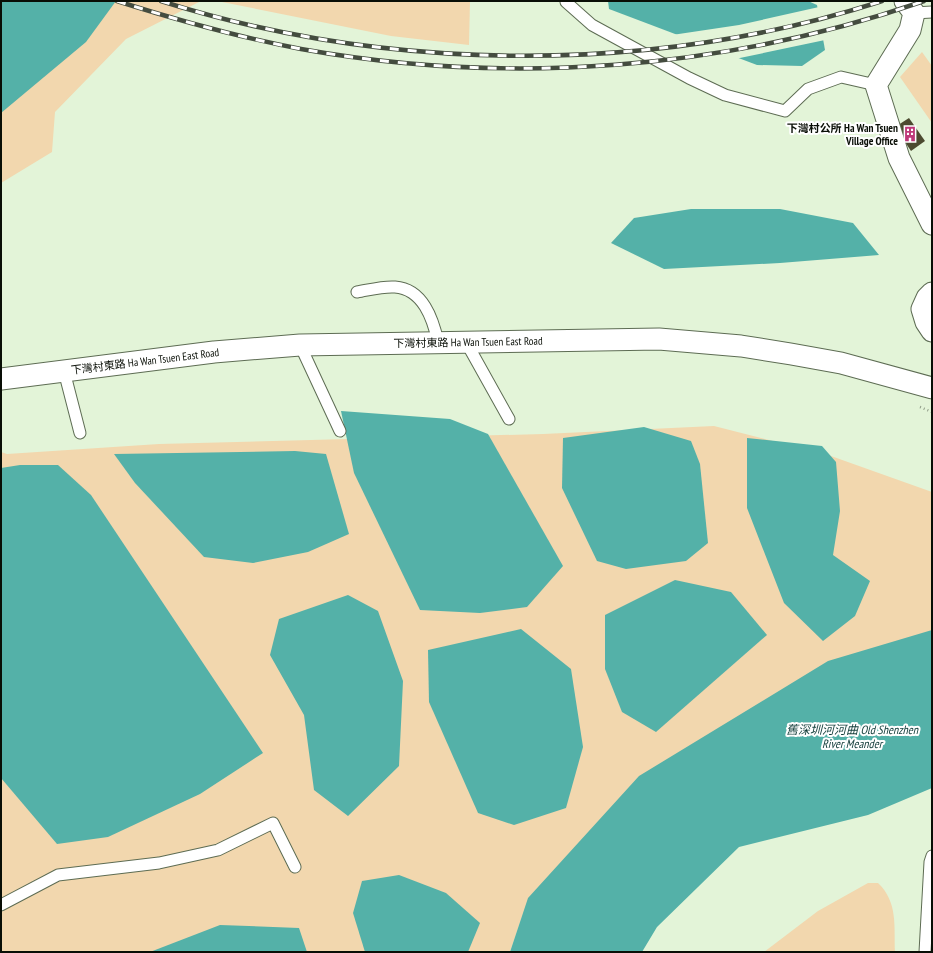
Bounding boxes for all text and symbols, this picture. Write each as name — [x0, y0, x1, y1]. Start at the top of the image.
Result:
place label: 下灣村公所 Ha Wan Tsuen Village Office — [787, 121, 898, 148]
building icon: 下灣村公所 Ha Wan Tsuen Village Office — [901, 125, 919, 143]
street label: 下灣村東路 Ha Wan Tsuen East Road — [393, 334, 543, 350]
street label: 下灣村東路 Ha Wan Tsuen East Road — [70, 345, 220, 377]
water label: 舊深圳河河曲 Old Shenzhen River Meander — [786, 722, 919, 751]

